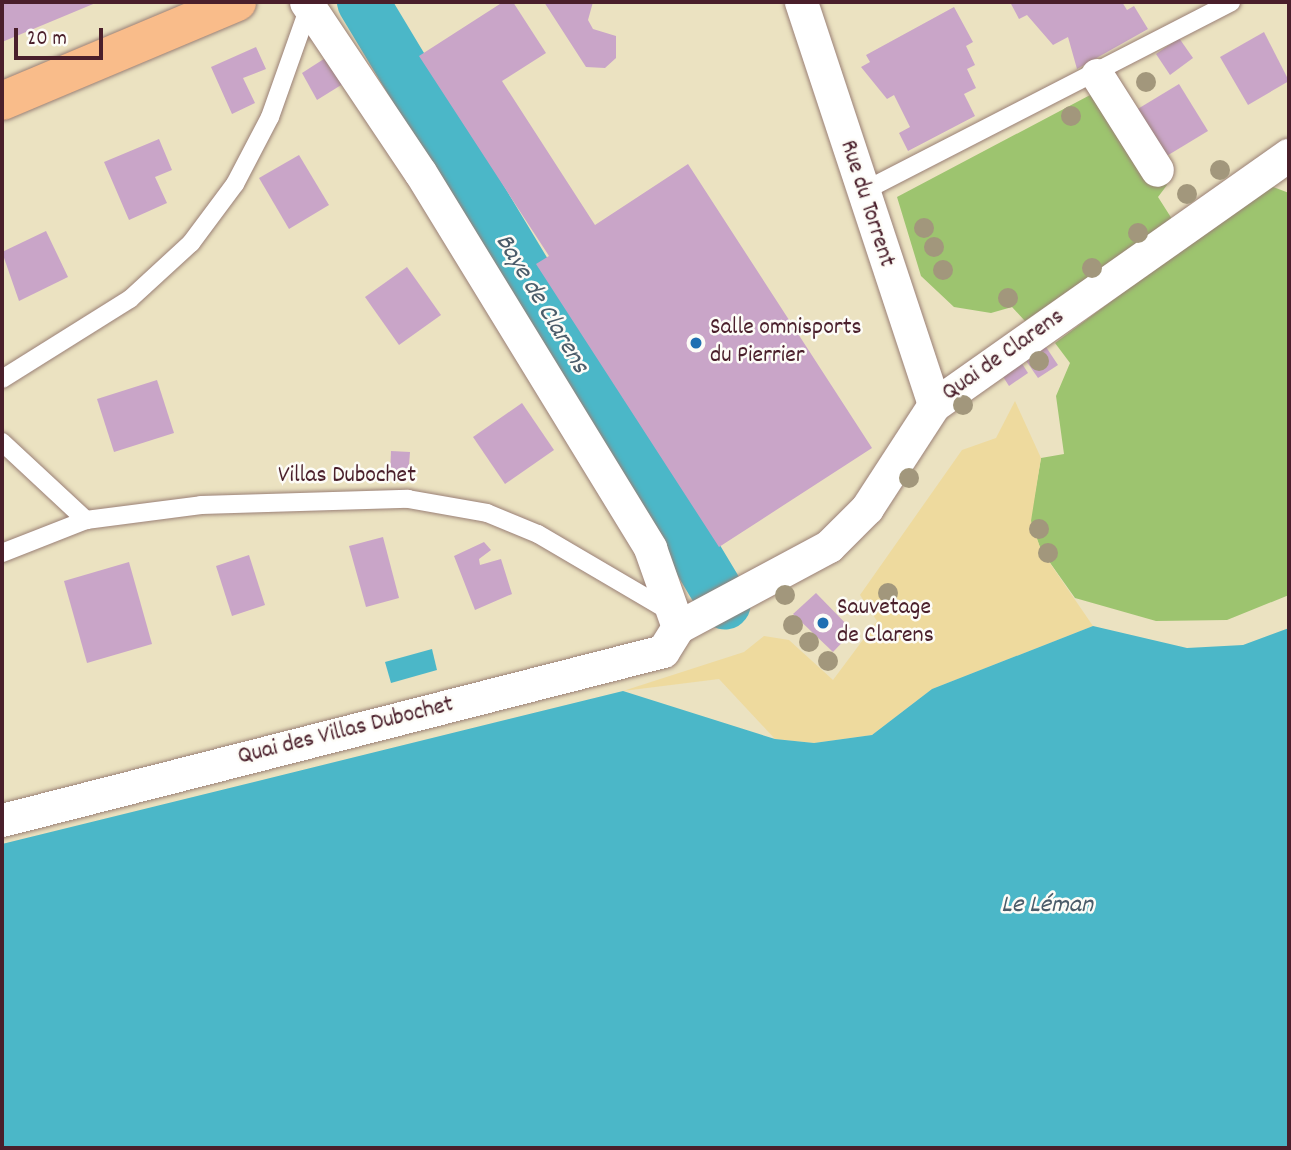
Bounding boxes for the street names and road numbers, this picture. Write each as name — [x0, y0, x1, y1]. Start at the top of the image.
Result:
street label: Rue du Torrent — [832, 137, 900, 271]
street label: Quai de Clarens — [937, 303, 1071, 409]
street label: Villas Dubochet — [278, 463, 416, 491]
street label: Quai des Villas Dubochet — [235, 691, 457, 773]

